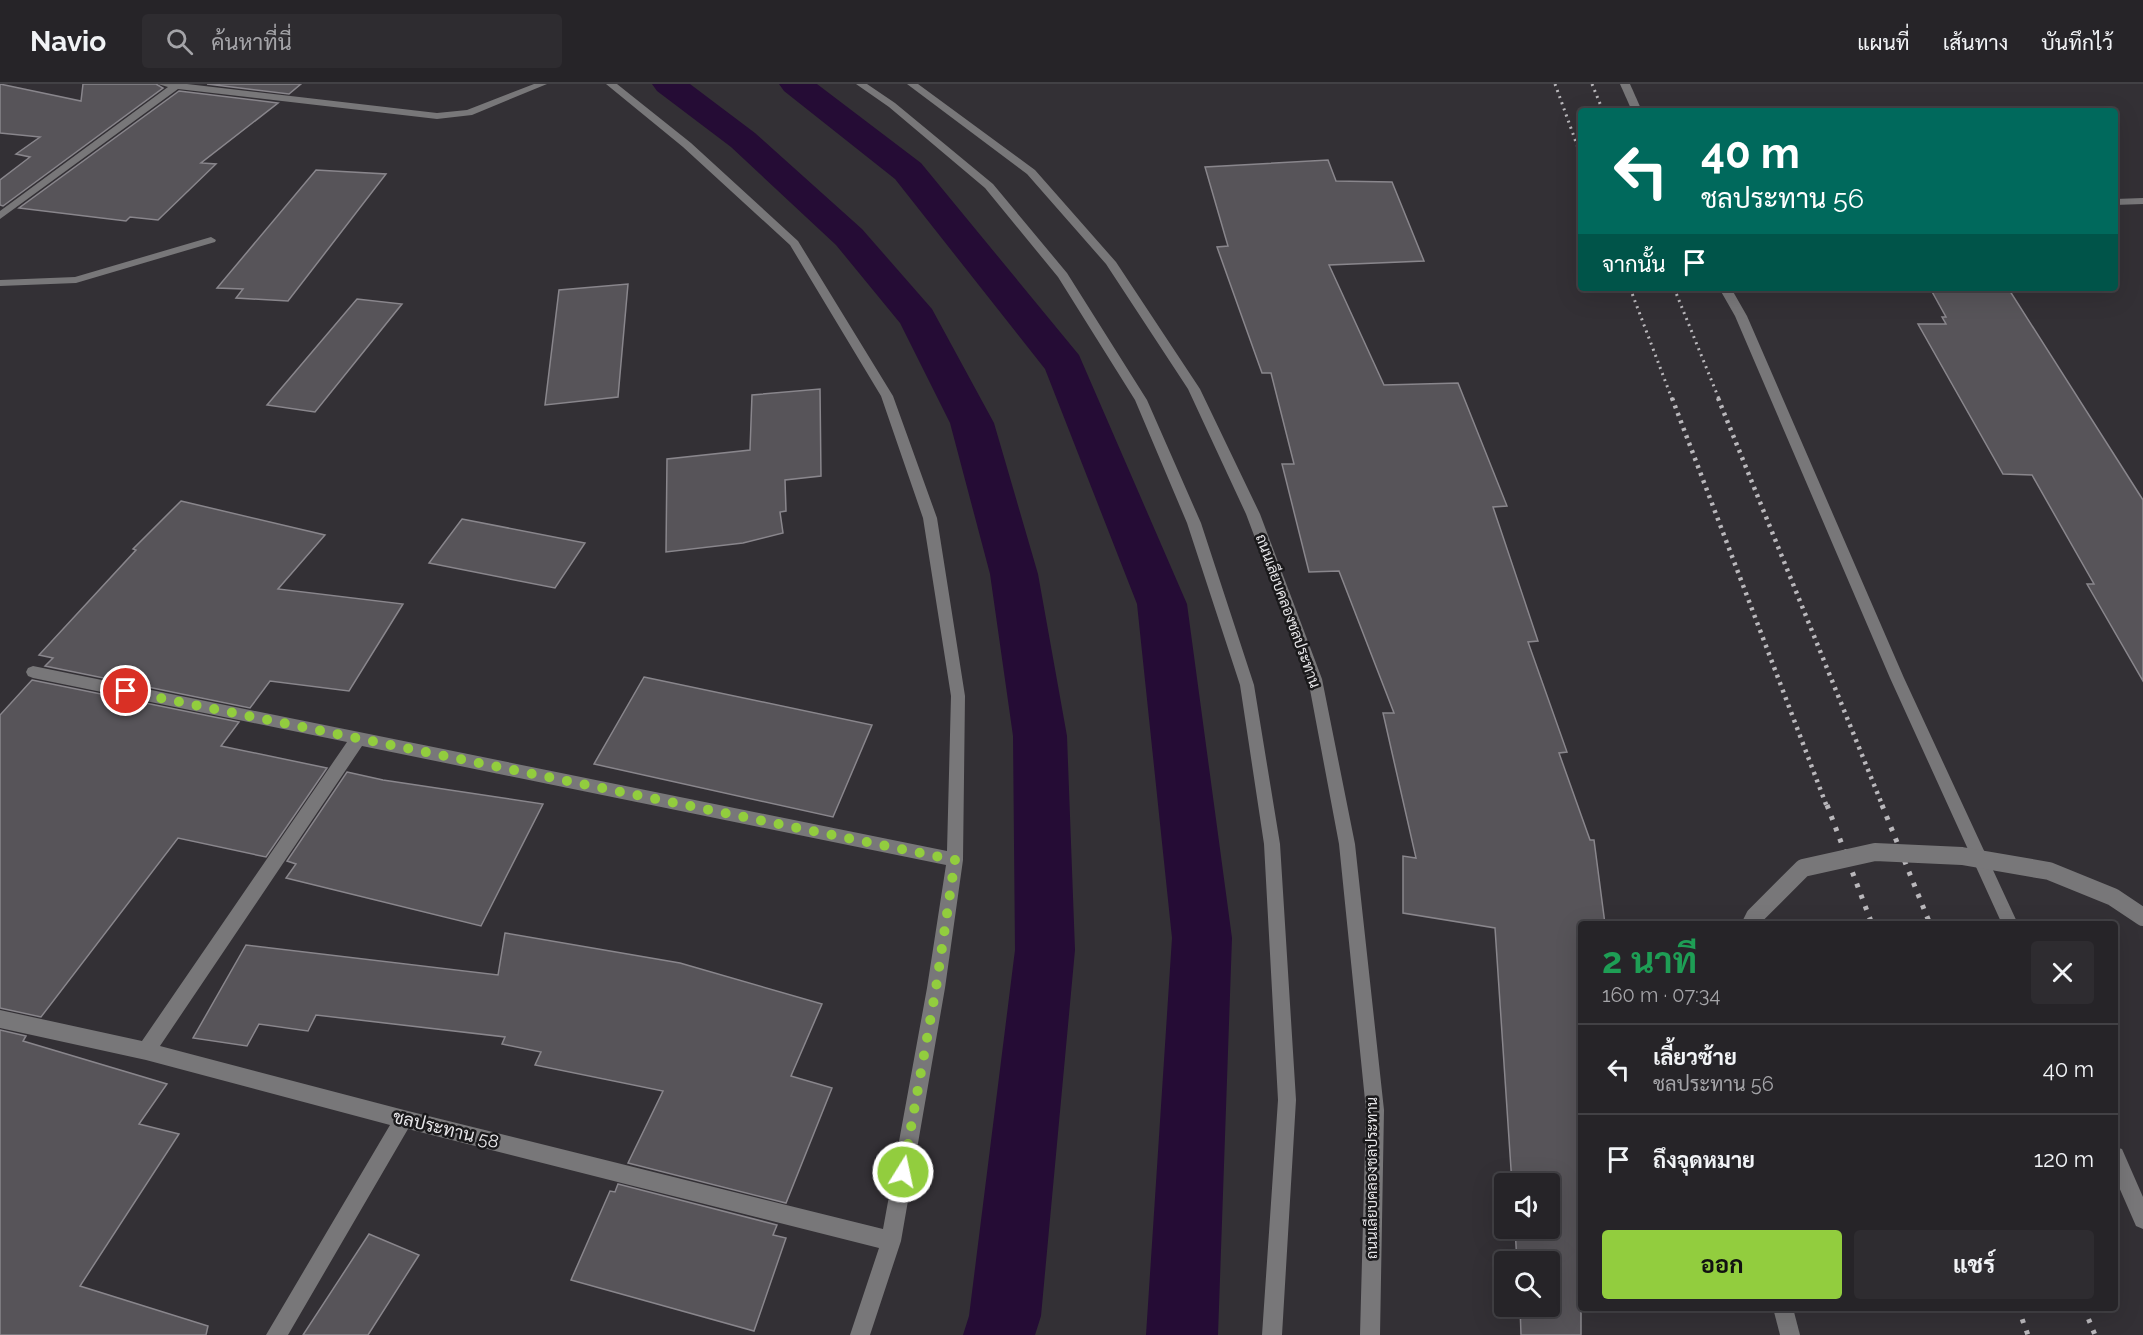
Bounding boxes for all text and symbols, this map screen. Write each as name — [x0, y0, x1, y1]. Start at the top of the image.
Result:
search box — [142, 14, 562, 68]
text: Navio — [30, 25, 106, 58]
icon: search — [163, 25, 196, 58]
text: ค้นหาที่นี่ — [211, 29, 292, 55]
text: แผนที่ — [1857, 30, 1910, 55]
text: เส้นทาง — [1943, 30, 2008, 55]
text: บันทึกไว้ — [2041, 30, 2113, 55]
text: 40 m — [1701, 129, 1800, 178]
icon: left — [1602, 132, 1680, 210]
text: ชลประทาน 56 — [1701, 183, 1864, 214]
icon: arrive — [1678, 246, 1711, 279]
text: จากนั้น — [1602, 251, 1666, 277]
street label: ถนนเลียบคลองชลประทาน — [1252, 531, 1325, 690]
pin — [100, 665, 151, 716]
icon: arrive — [109, 674, 142, 707]
text: 2 นาที — [1602, 939, 1697, 981]
button: close — [2031, 941, 2094, 1004]
text: 160 m · 07:34 — [1602, 983, 1720, 1007]
text: เลี้ยวซ้าย — [1653, 1044, 1737, 1070]
icon: left — [1602, 1053, 1635, 1086]
text: 40 m — [2043, 1056, 2094, 1082]
text: ชลประทาน 56 — [1653, 1072, 1774, 1096]
street label: ถนนเลียบคลองชลประทาน — [1362, 1097, 1381, 1259]
street label: ชลประทาน 58 — [391, 1106, 501, 1152]
position arrow — [871, 1140, 935, 1204]
icon: arrive — [1602, 1143, 1635, 1176]
text: 120 m — [2034, 1146, 2094, 1172]
text: ถึงจุดหมาย — [1653, 1147, 1755, 1173]
map controls — [1494, 1173, 1560, 1317]
button: sound — [1494, 1173, 1560, 1239]
button: ออก — [1602, 1230, 1842, 1299]
button: แชร์ — [1854, 1230, 2094, 1299]
button: search — [1494, 1251, 1560, 1317]

